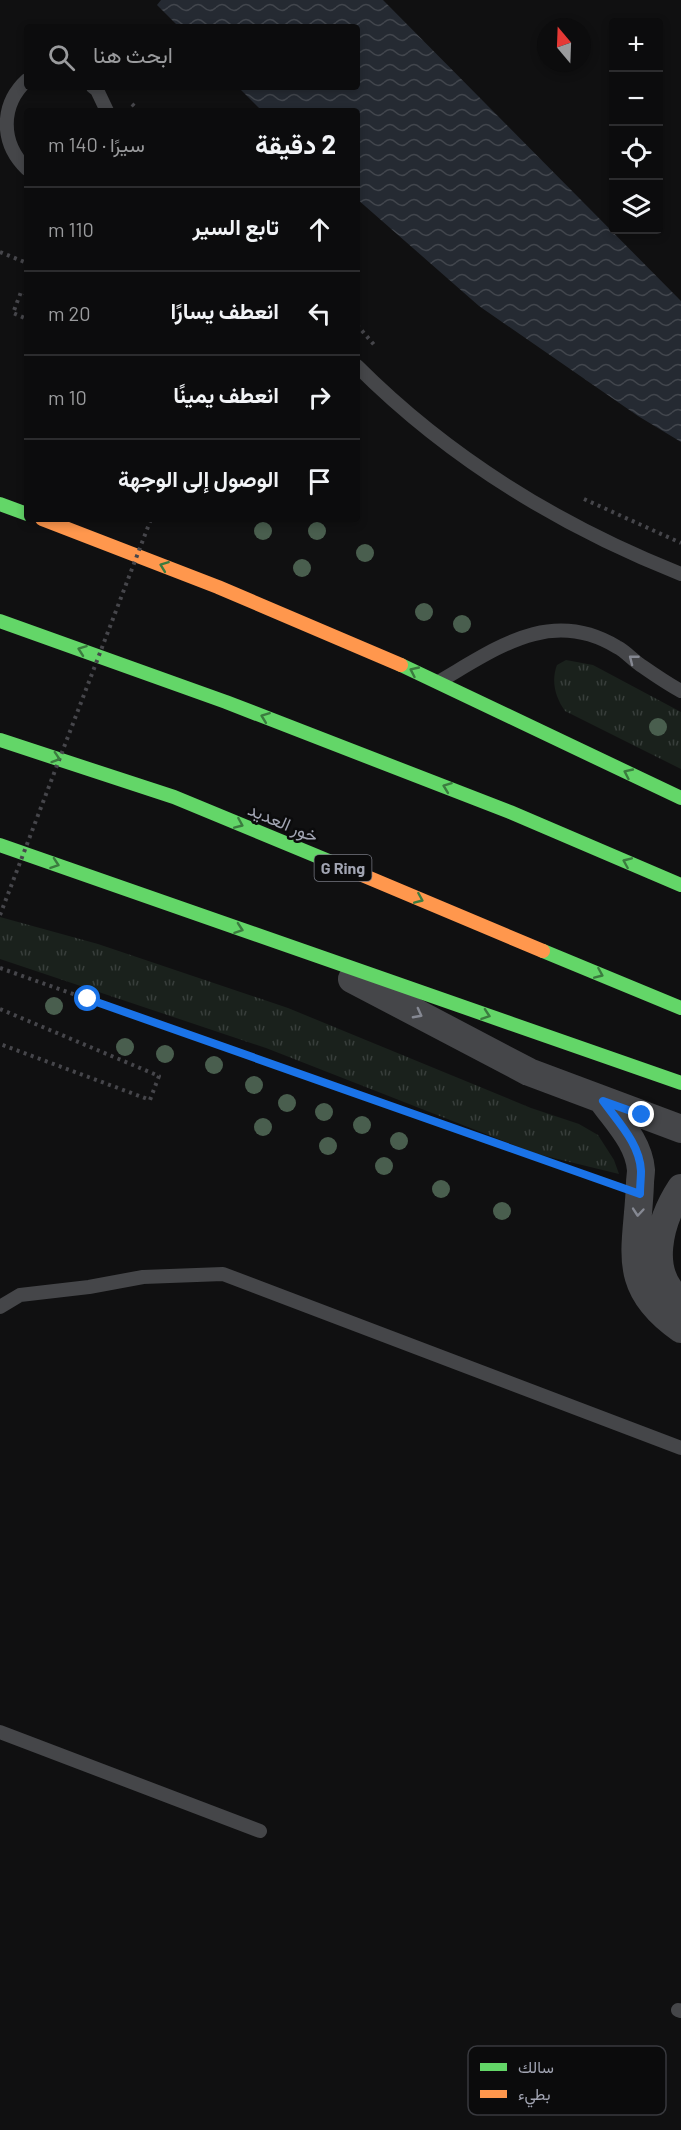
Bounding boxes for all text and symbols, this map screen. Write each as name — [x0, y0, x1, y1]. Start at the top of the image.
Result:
north arrow — [537, 18, 591, 72]
map controls — [609, 18, 663, 234]
button: + — [609, 18, 663, 72]
search box — [24, 24, 360, 90]
icon: search — [45, 41, 78, 74]
text: ابحث هنا — [93, 41, 173, 67]
button: − — [609, 72, 663, 126]
button: locate — [609, 126, 663, 180]
text: 2 دقيقة — [255, 128, 336, 159]
text: سيرًا · 140 m — [48, 132, 145, 156]
button: layers — [609, 180, 663, 234]
text: تابع السير — [193, 213, 279, 239]
icon: ahead — [303, 213, 336, 246]
text: 110 m — [48, 217, 94, 241]
text: انعطف يسارًا — [170, 297, 279, 323]
icon: left — [303, 297, 336, 330]
text: 20 m — [48, 301, 91, 325]
text: انعطف يمينًا — [173, 381, 279, 407]
icon: right — [303, 381, 336, 414]
text: 10 m — [48, 385, 87, 409]
text: الوصول إلى الوجهة — [118, 465, 279, 491]
icon: arrive — [303, 465, 336, 498]
one-way arrow — [159, 561, 169, 574]
one-way arrow — [77, 645, 88, 658]
one-way arrow — [628, 655, 639, 666]
one-way arrow — [410, 667, 421, 679]
one-way arrow — [260, 712, 271, 724]
one-way arrow — [50, 751, 61, 763]
one-way arrow — [624, 768, 635, 780]
one-way arrow — [442, 782, 453, 795]
street label: خور العديد — [245, 797, 322, 848]
one-way arrow — [233, 817, 244, 829]
road number: G Ring — [314, 855, 372, 881]
one-way arrow — [49, 857, 60, 870]
one-way arrow — [623, 857, 634, 869]
one-way arrow — [413, 892, 424, 904]
one-way arrow — [233, 922, 244, 935]
one-way arrow — [593, 967, 604, 979]
route start — [74, 985, 100, 1011]
one-way arrow — [412, 1007, 422, 1018]
one-way arrow — [480, 1008, 491, 1021]
route end — [628, 1101, 654, 1127]
one-way arrow — [632, 1207, 645, 1216]
legend — [468, 2046, 666, 2115]
text: سالك — [518, 2057, 554, 2076]
text: بطيء — [518, 2084, 550, 2108]

